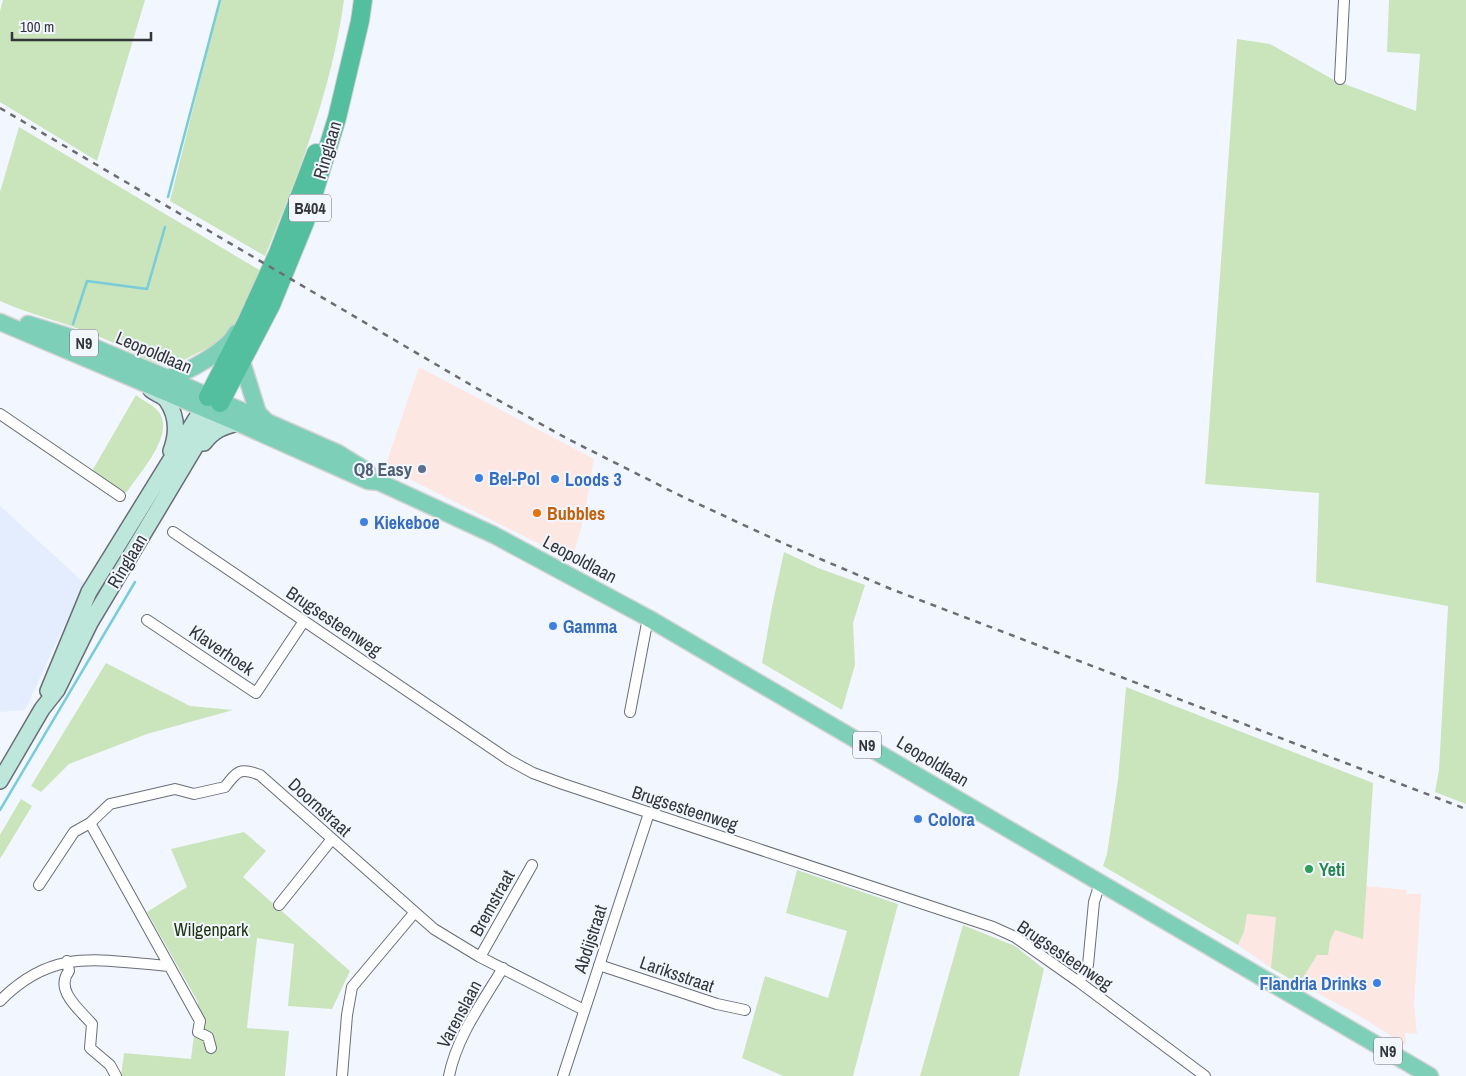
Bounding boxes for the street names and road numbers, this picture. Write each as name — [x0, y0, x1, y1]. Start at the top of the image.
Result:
street label: Ringlaan — [307, 118, 347, 182]
road number: B404 — [289, 194, 331, 222]
street label: Leopoldlaan — [112, 325, 196, 379]
road number: N9 — [70, 329, 98, 356]
street label: Ringlaan — [101, 529, 153, 593]
street label: Leopoldlaan — [539, 529, 621, 589]
street label: Brugsesteenweg — [281, 580, 387, 663]
street label: Klaverhoek — [184, 619, 260, 681]
street label: Leopoldlaan — [892, 730, 974, 792]
road number: N9 — [853, 732, 881, 758]
street label: Doornstraat — [283, 772, 357, 842]
street label: Brugsesteenweg — [629, 779, 742, 837]
street label: Bremstraat — [464, 865, 520, 941]
street label: Abdijstraat — [567, 902, 613, 977]
street label: Brugsesteenweg — [1012, 914, 1118, 997]
street label: Lariksstraat — [636, 950, 718, 998]
street label: Varenslaan — [431, 976, 487, 1052]
road number: N9 — [1374, 1038, 1402, 1064]

